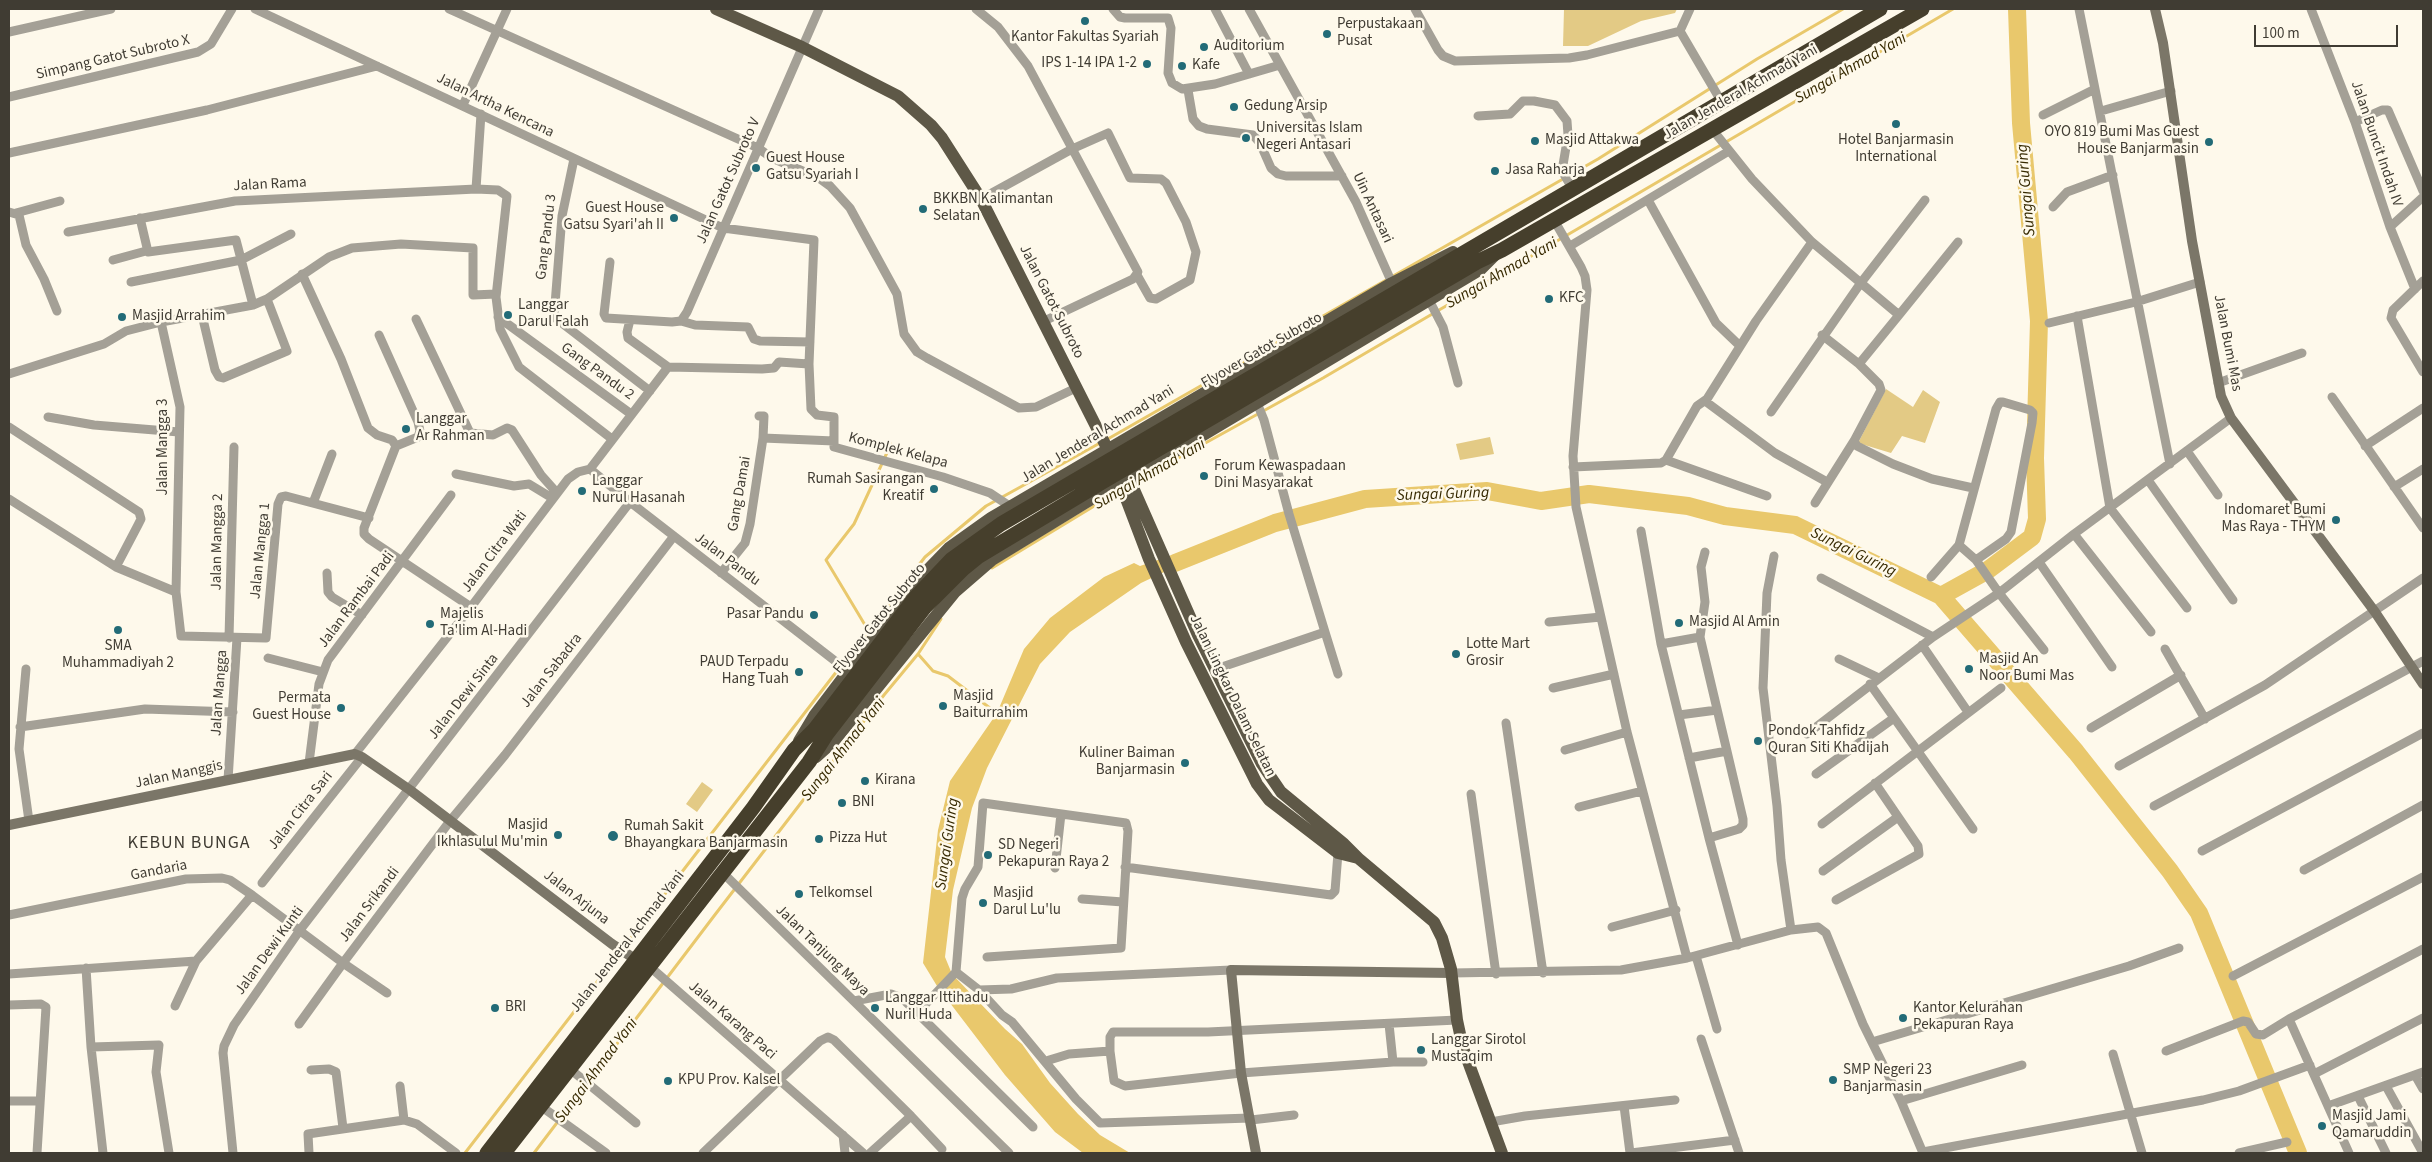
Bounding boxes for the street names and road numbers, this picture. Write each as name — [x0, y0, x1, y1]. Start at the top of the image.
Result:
street label: Simpang Gatot Subroto X — [34, 32, 192, 84]
street label: Jalan Jenderal Achmad Yani — [1661, 41, 1821, 145]
street label: Jalan Artha Kencana — [433, 70, 557, 142]
street label: Jalan Buncit Indah IV — [2346, 79, 2406, 209]
street label: Jalan Gatot Subroto V — [693, 115, 765, 247]
street label: Uin Antasari — [1348, 170, 1396, 246]
street label: Jalan Rama — [233, 174, 307, 196]
street label: Gang Pandu 3 — [533, 193, 561, 281]
street label: Jalan Gatot Subroto — [1015, 242, 1087, 362]
street label: Jalan Bumi Mas — [2209, 293, 2245, 393]
street label: Flyover Gatot Subroto — [1198, 309, 1326, 393]
street label: Gang Pandu 2 — [557, 339, 637, 405]
street label: Jalan Jenderal Achmad Yani — [1018, 382, 1178, 488]
street label: Jalan Mangga 3 — [155, 399, 173, 495]
street label: Komplek Kelapa — [846, 429, 950, 473]
street label: Gang Damai — [725, 455, 755, 533]
street label: Jalan Mangga 2 — [208, 493, 228, 591]
street label: Jalan Mangga 1 — [247, 502, 275, 600]
street label: Jalan Citra Wati — [458, 508, 532, 596]
street label: Jalan Pandu — [691, 530, 763, 590]
street label: Jalan Rambai Padi — [315, 548, 399, 652]
street label: Flyover Gatot Subroto — [830, 560, 930, 678]
street label: Jalan Lingkar Dalam Selatan — [1185, 612, 1279, 780]
street label: Jalan Sabadra — [517, 630, 587, 712]
street label: Jalan Mangga — [208, 649, 232, 737]
street label: Jalan Dewi Sinta — [425, 651, 503, 743]
street label: Jalan Manggis — [134, 757, 224, 793]
street label: Jalan Citra Sari — [265, 768, 337, 854]
street label: Gandaria — [129, 857, 189, 885]
street label: Jalan Srikandi — [336, 864, 404, 946]
street label: Jalan Arjuna — [540, 867, 612, 929]
street label: Jalan Jenderal Achmad Yani — [567, 867, 689, 1017]
street label: Jalan Tanjung Maya — [771, 902, 873, 1000]
street label: Jalan Dewi Kunti — [232, 903, 308, 999]
street label: Jalan Karang Paci — [684, 978, 780, 1064]

